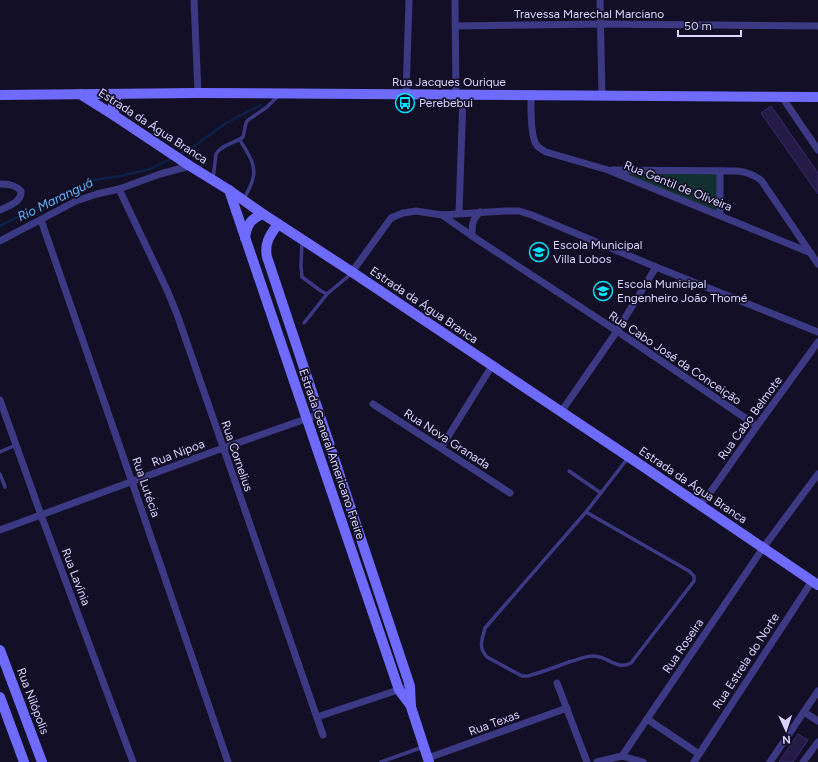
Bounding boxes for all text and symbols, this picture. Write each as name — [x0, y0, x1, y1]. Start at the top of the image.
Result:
street label: Travessa Marechal Marciano — [514, 7, 664, 21]
scale bar — [678, 12, 741, 38]
text: 50 m — [684, 19, 712, 33]
street label: Rua Jacques Ourique — [392, 75, 506, 89]
street label: Estrada da Água Branca — [96, 85, 210, 167]
bus stop icon: Perebebui — [394, 92, 416, 114]
place label: Perebebui — [419, 96, 473, 110]
street label: Rua Gentil de Oliveira — [622, 158, 734, 214]
water label: Rio Maranguá — [15, 174, 96, 224]
place label: Escola Municipal Villa Lobos — [553, 238, 642, 266]
school or university icon: Escola Municipal Villa Lobos — [528, 241, 550, 263]
street label: Estrada da Água Branca — [367, 264, 481, 346]
place label: Escola Municipal Engenheiro João Thomé — [617, 277, 748, 305]
school or university icon: Escola Municipal Engenheiro João Thomé — [592, 280, 614, 302]
street label: Rua Cabo José da Conceição — [606, 308, 744, 408]
street label: Estrada General Americano Freire — [296, 367, 368, 542]
street label: Rua Cabo Belmote — [715, 373, 785, 462]
street label: Rua Nova Granada — [401, 406, 493, 472]
street label: Rua Cornelius — [218, 419, 256, 494]
street label: Rua Nipoa — [150, 437, 206, 469]
street label: Estrada da Água Branca — [636, 444, 750, 526]
street label: Rua Lutécia — [129, 455, 163, 519]
street label: Rua Lavínia — [59, 546, 93, 608]
street label: Rua Estrela do Norte — [710, 610, 782, 711]
street label: Rua Roseira — [660, 616, 706, 676]
street label: Rua Nilópolis — [14, 666, 52, 737]
street label: Rua Texas — [467, 707, 522, 739]
north arrow — [766, 710, 806, 750]
text: N — [782, 733, 791, 746]

